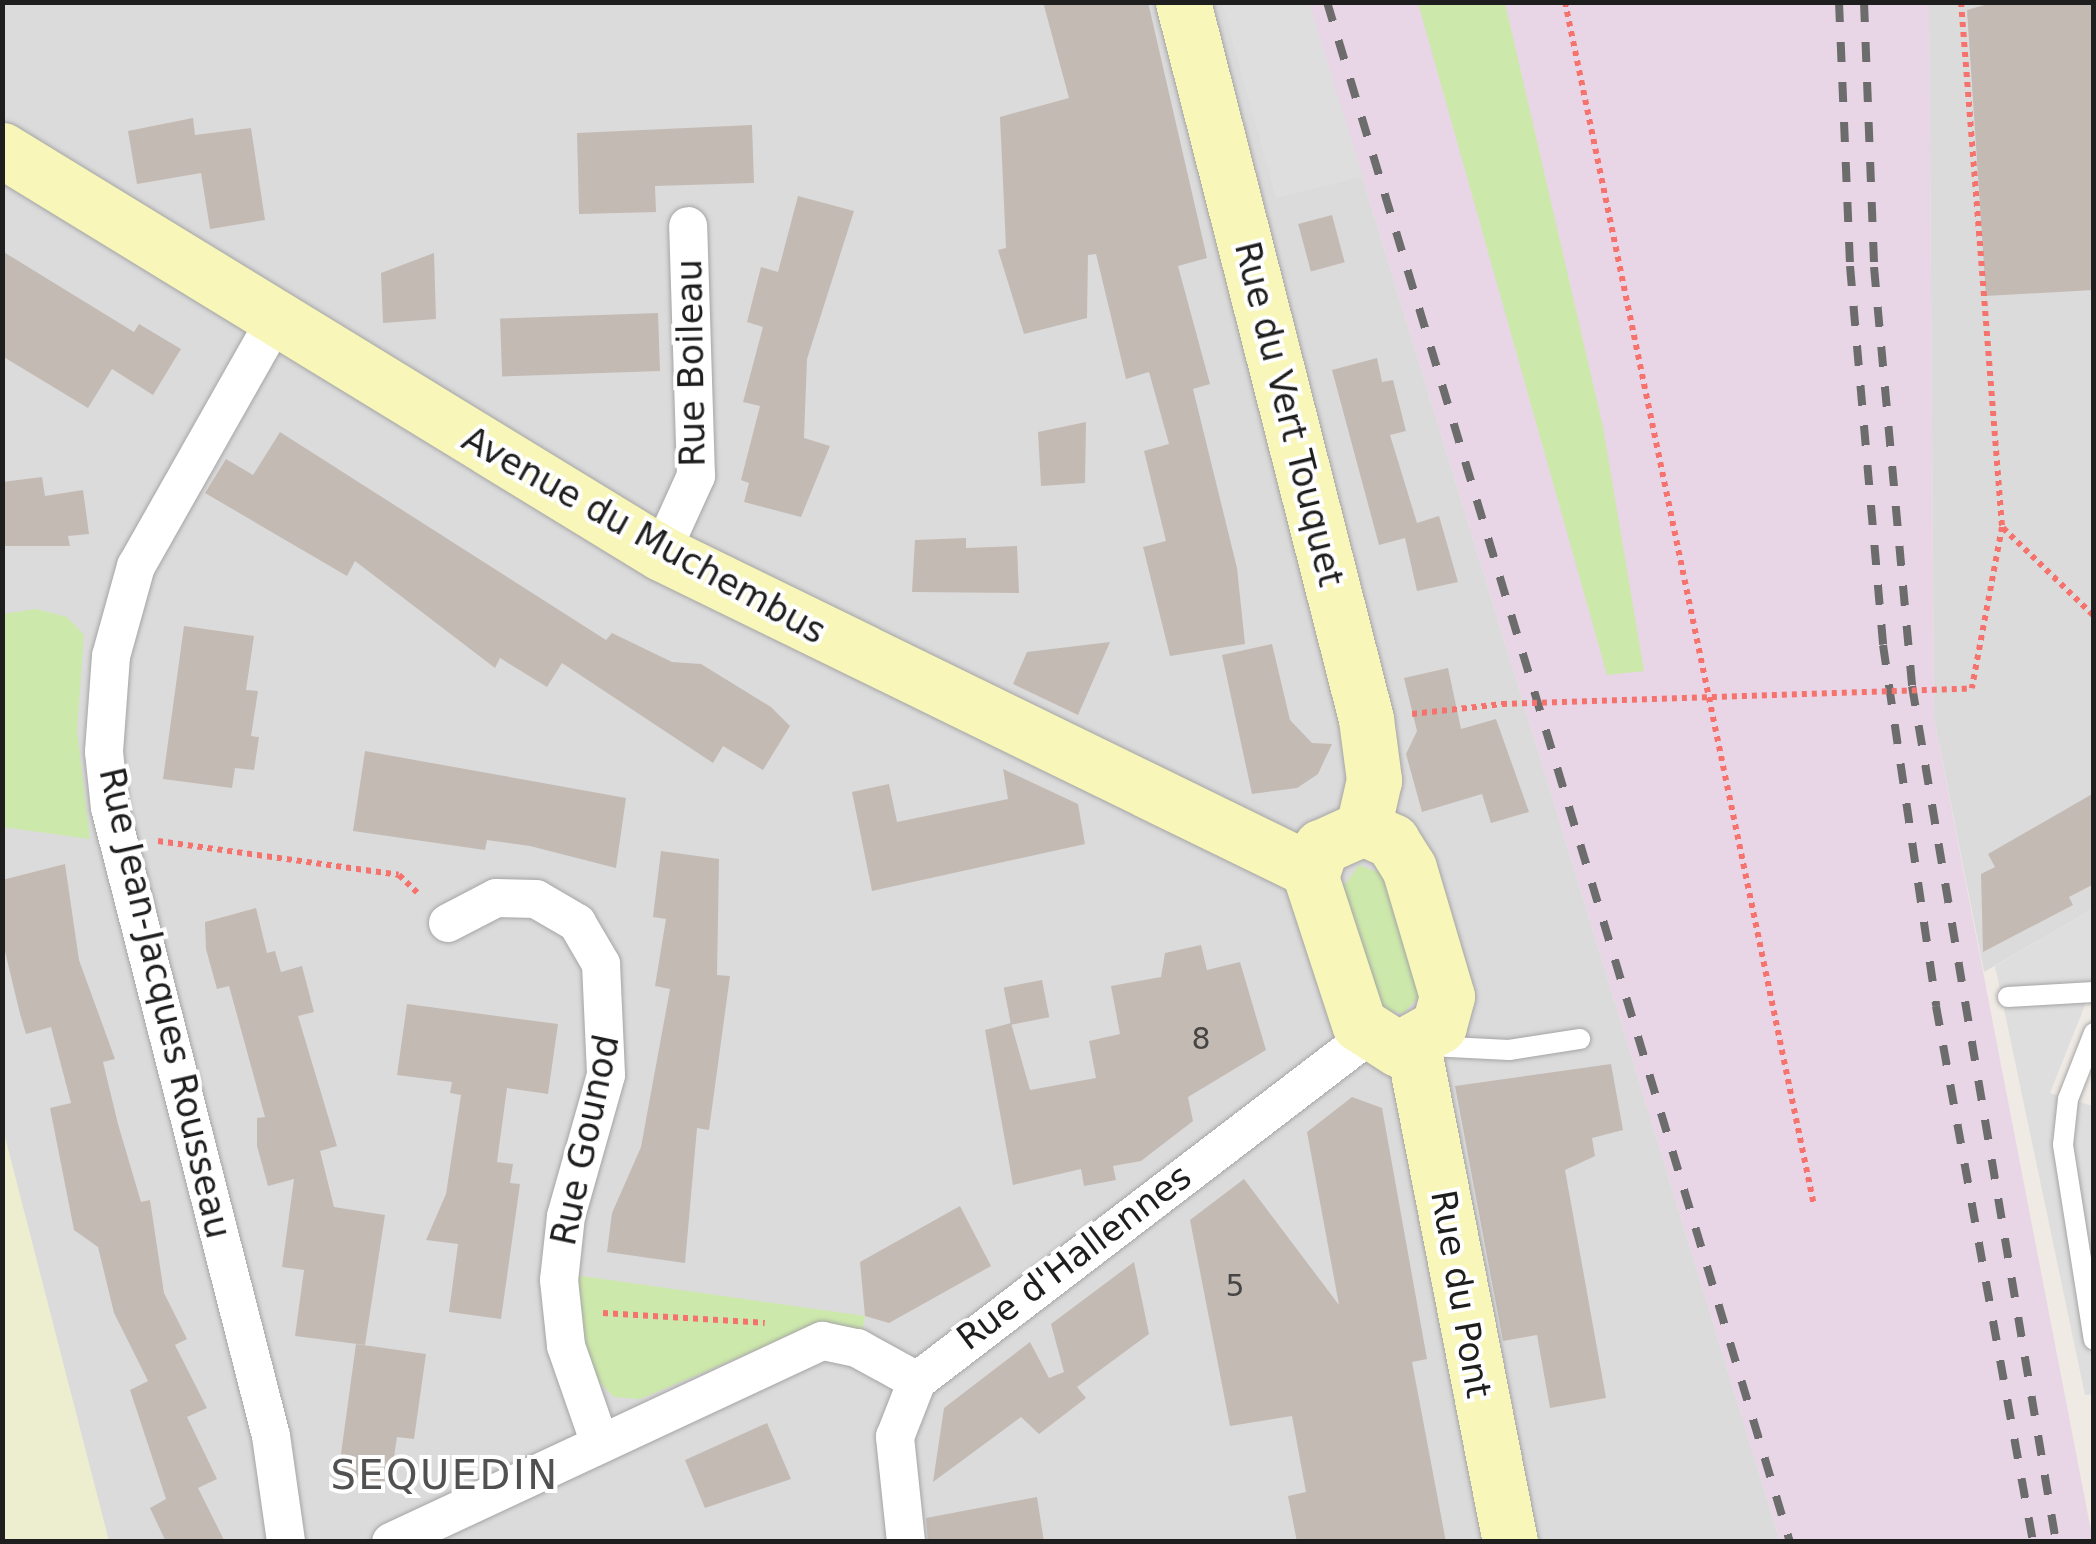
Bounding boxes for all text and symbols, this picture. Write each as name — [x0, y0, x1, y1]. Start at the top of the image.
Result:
street label: Rue du Vert Touquet — [1226, 237, 1352, 591]
street label: Rue Boileau — [668, 259, 714, 467]
street label: Avenue du Muchembus — [455, 418, 833, 652]
street label: Rue Jean-Jacques Rousseau — [90, 763, 240, 1243]
house number: 8 — [1191, 1021, 1211, 1057]
street label: Rue Gounod — [542, 1031, 628, 1249]
street label: Rue d'Hallennes — [949, 1155, 1199, 1359]
street label: Rue du Pont — [1422, 1187, 1500, 1401]
house number: 5 — [1225, 1268, 1245, 1304]
district label: SEQUEDIN — [330, 1451, 560, 1499]

